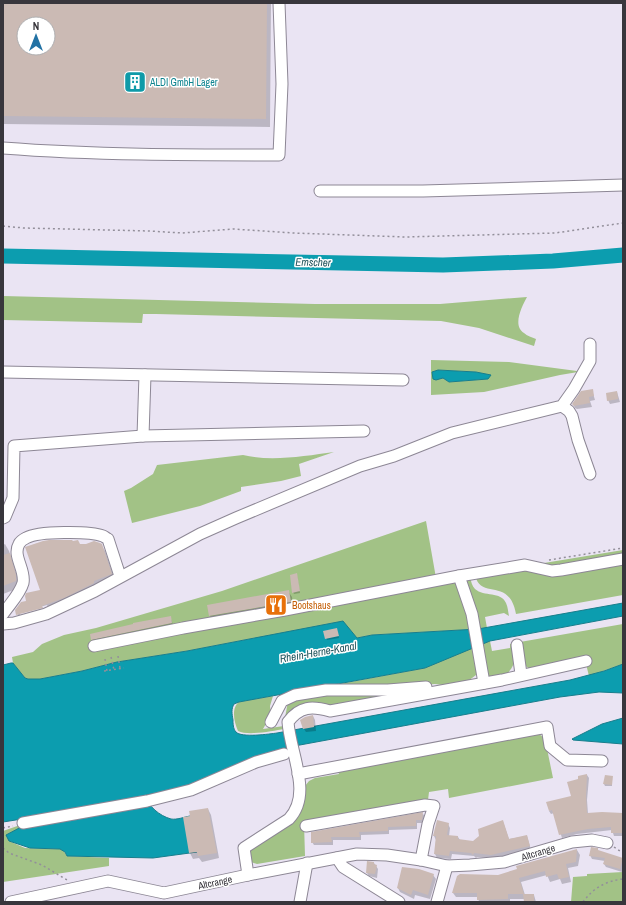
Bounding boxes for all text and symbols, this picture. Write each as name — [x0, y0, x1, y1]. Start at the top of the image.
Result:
north arrow — [16, 16, 56, 56]
text: N — [33, 19, 39, 33]
building icon: ALDI GmbH Lager — [122, 69, 148, 95]
place label: ALDI GmbH Lager — [149, 76, 218, 89]
water label: Emscher — [295, 255, 332, 269]
restaurant icon: Bootshaus — [263, 592, 289, 618]
place label: Bootshaus — [292, 599, 331, 612]
water label: Rhein-Herne-Kanal — [279, 638, 358, 666]
street label: Altcrange — [519, 841, 557, 864]
street label: Altcrange — [196, 872, 234, 893]

